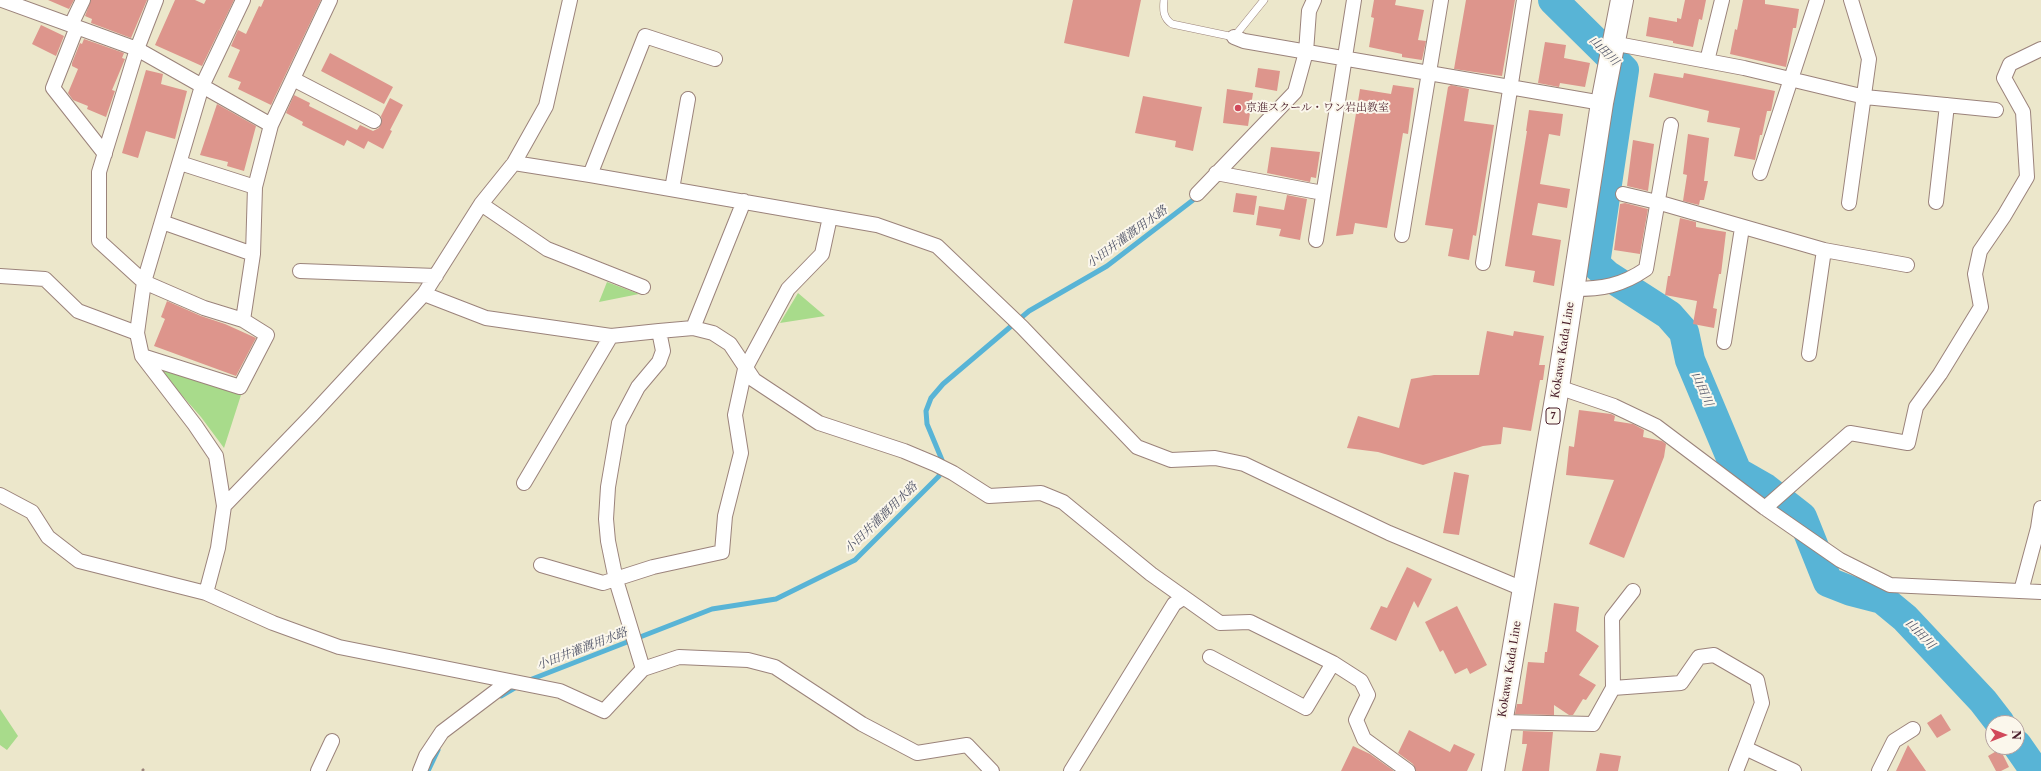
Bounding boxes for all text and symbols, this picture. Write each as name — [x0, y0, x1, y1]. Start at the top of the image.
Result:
water label: 山田川 — [1586, 33, 1622, 69]
place label: 京進スクール・ワン岩出教室 — [1246, 101, 1389, 115]
marker: 京進スクール・ワン岩出教室 — [1233, 103, 1243, 113]
water label: 小田井灌漑用水路 — [1084, 203, 1170, 271]
street label: Kokawa Kada Line — [1549, 301, 1577, 399]
water label: 山田川 — [1688, 370, 1716, 408]
road number: 7 — [1546, 408, 1560, 424]
water label: 小田井灌漑用水路 — [841, 479, 921, 557]
water label: 山田川 — [1902, 616, 1938, 652]
street label: Kokawa Kada Line — [1496, 620, 1524, 718]
water label: 小田井灌漑用水路 — [535, 625, 629, 673]
north arrow — [1985, 715, 2025, 755]
text: N — [2009, 730, 2023, 740]

